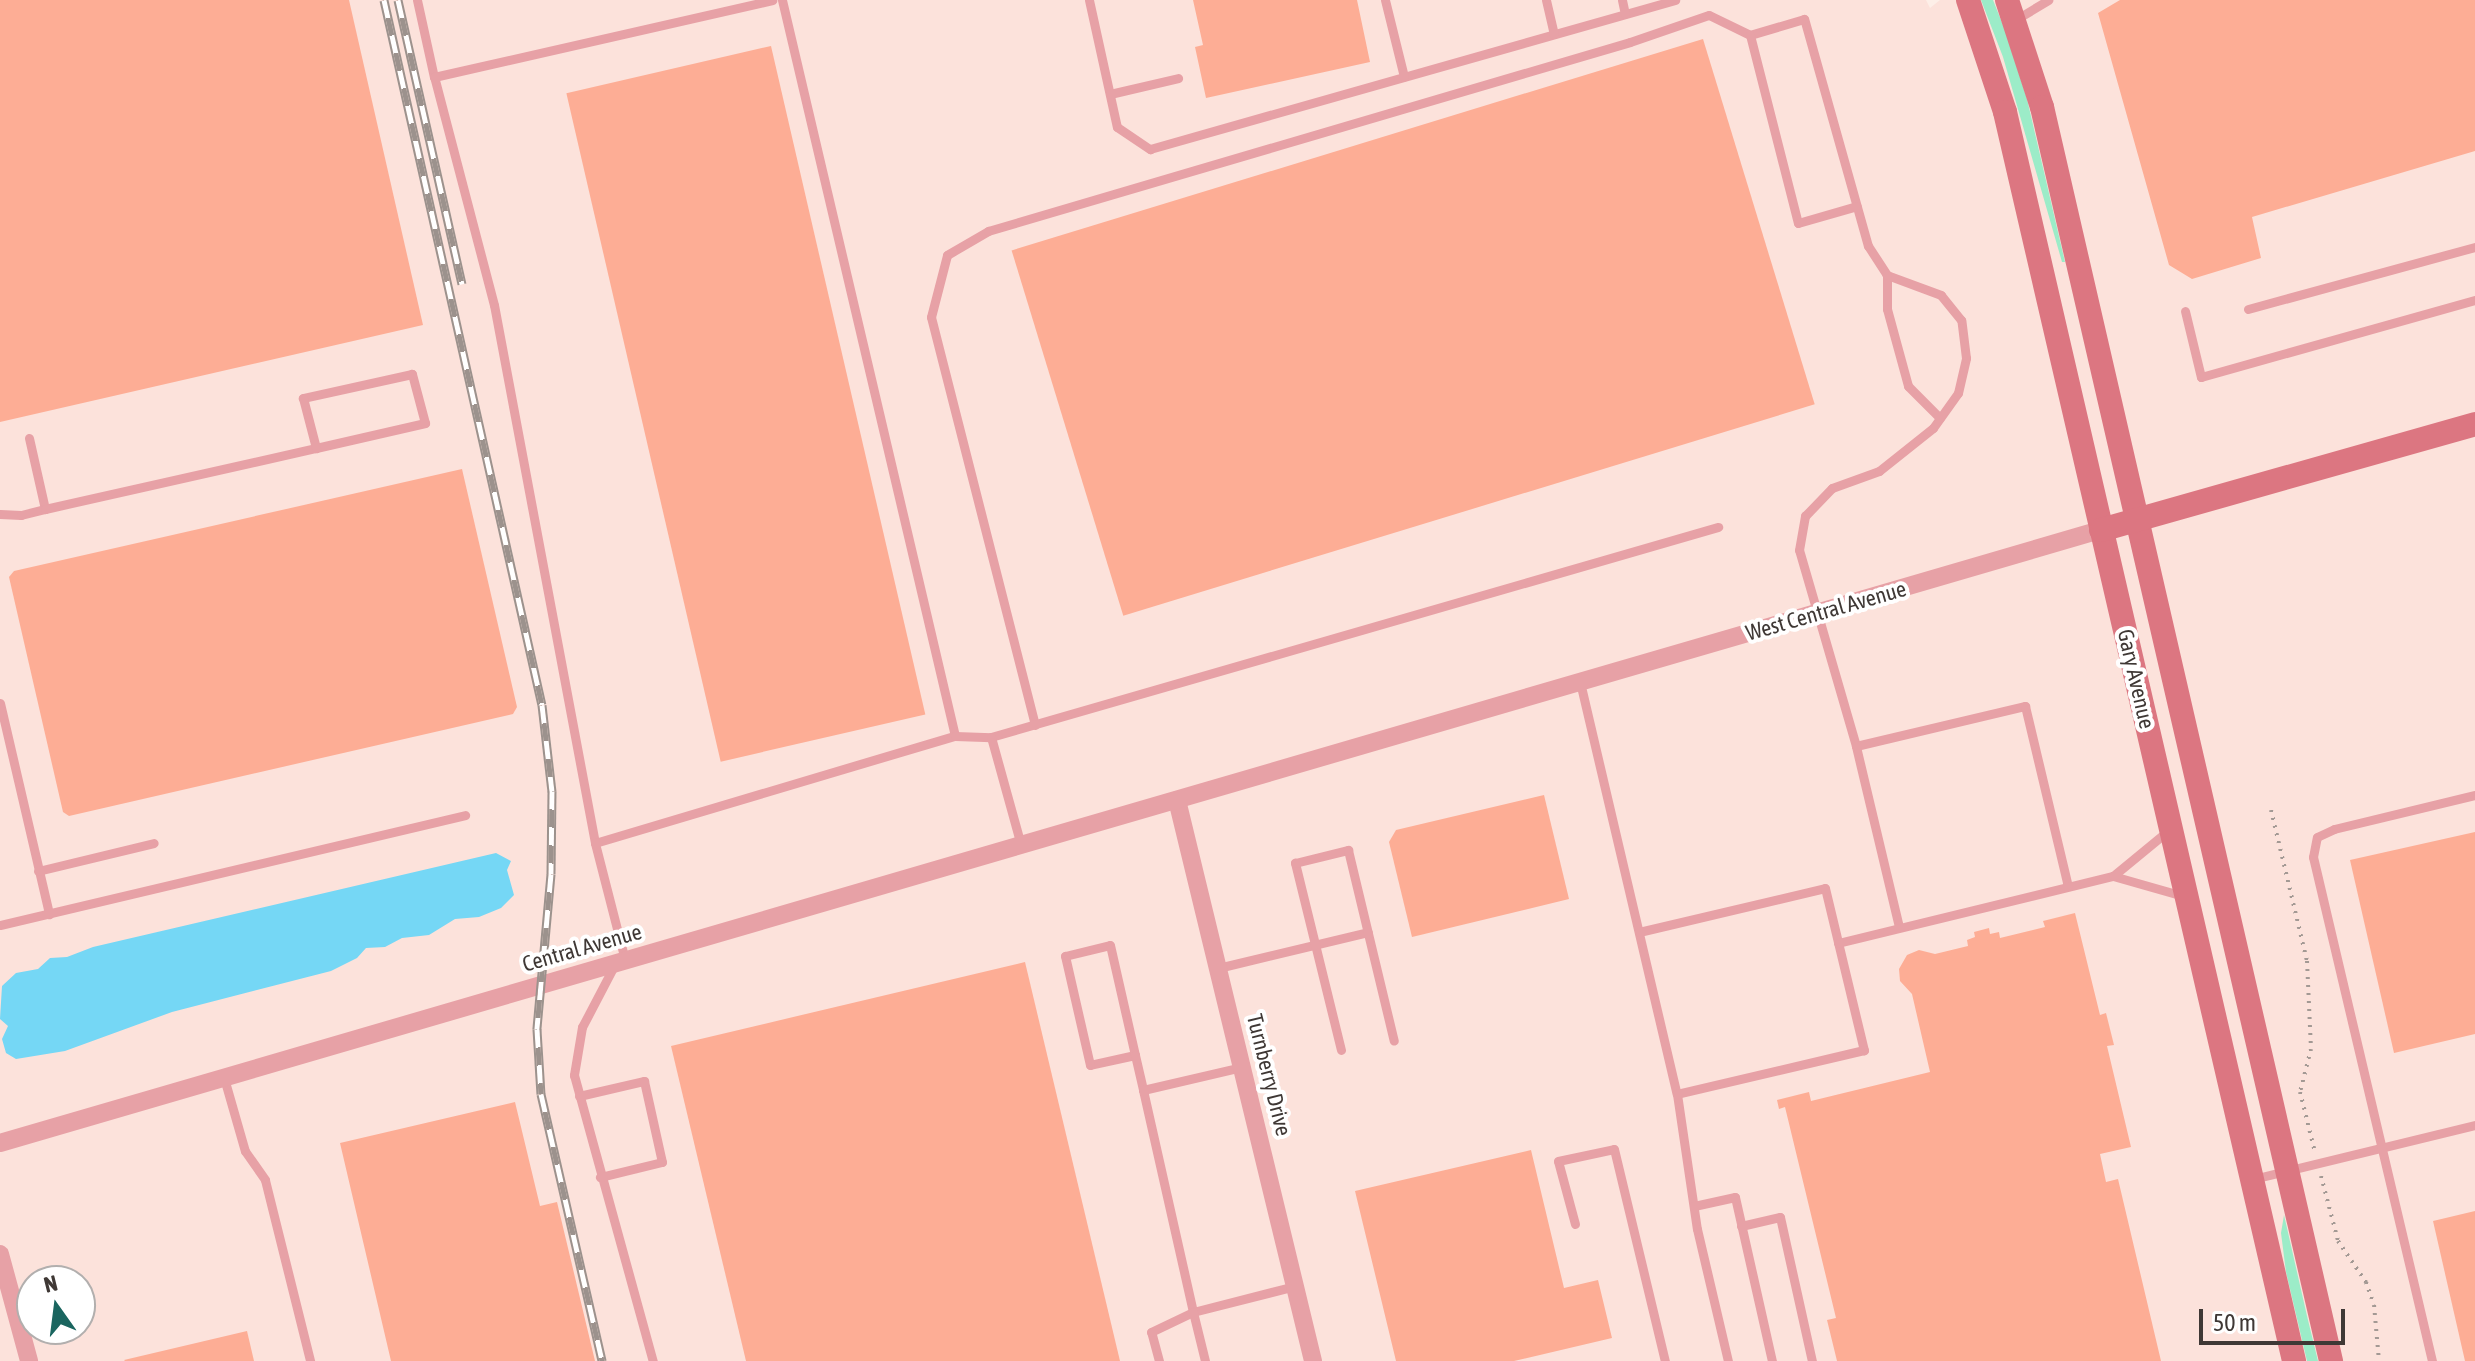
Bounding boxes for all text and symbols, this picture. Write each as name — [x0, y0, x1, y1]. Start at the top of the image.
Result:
street label: West Central Avenue — [1743, 576, 1909, 646]
street label: Gary Avenue — [2112, 627, 2160, 731]
street label: Central Avenue — [519, 918, 645, 978]
street label: Turnberry Drive — [1241, 1011, 1297, 1139]
north arrow — [16, 1265, 96, 1345]
text: N — [41, 1269, 60, 1298]
scale bar — [2203, 1293, 2349, 1343]
text: 50 m — [2213, 1309, 2256, 1336]

